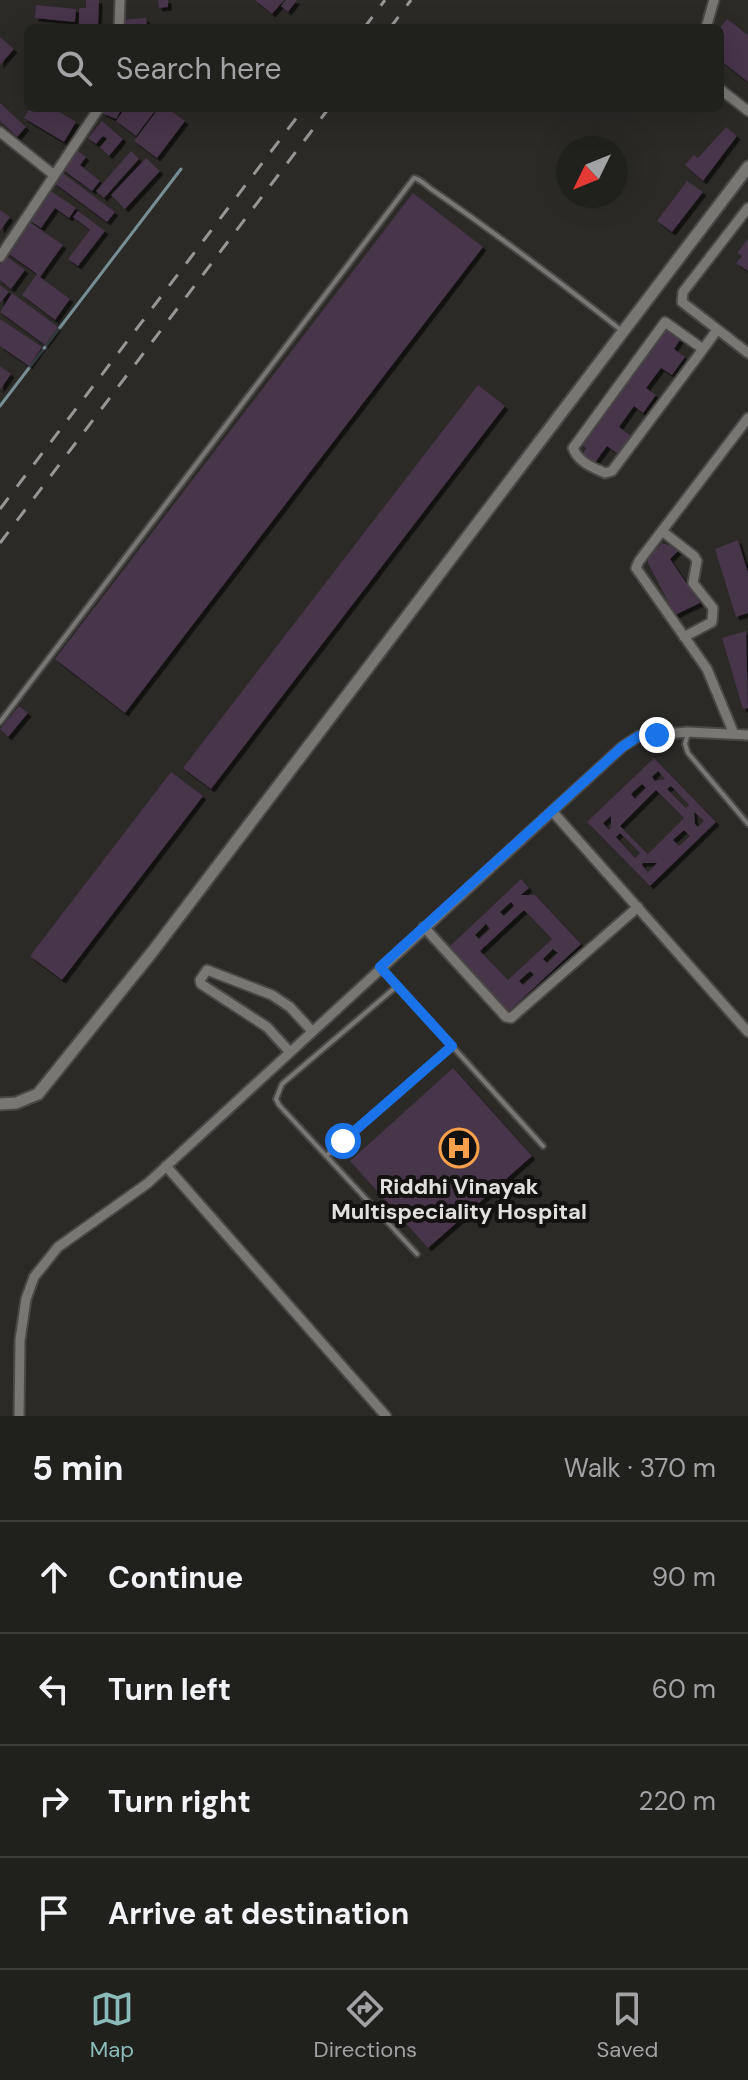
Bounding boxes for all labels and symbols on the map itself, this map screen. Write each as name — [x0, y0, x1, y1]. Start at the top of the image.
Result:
north arrow — [556, 136, 628, 208]
route end — [639, 717, 675, 753]
route start — [325, 1123, 361, 1159]
hospital icon: Riddhi Vinayak Multispeciality Hospital — [438, 1127, 480, 1169]
place label: Riddhi Vinayak Multispeciality Hospital — [331, 1172, 587, 1226]

